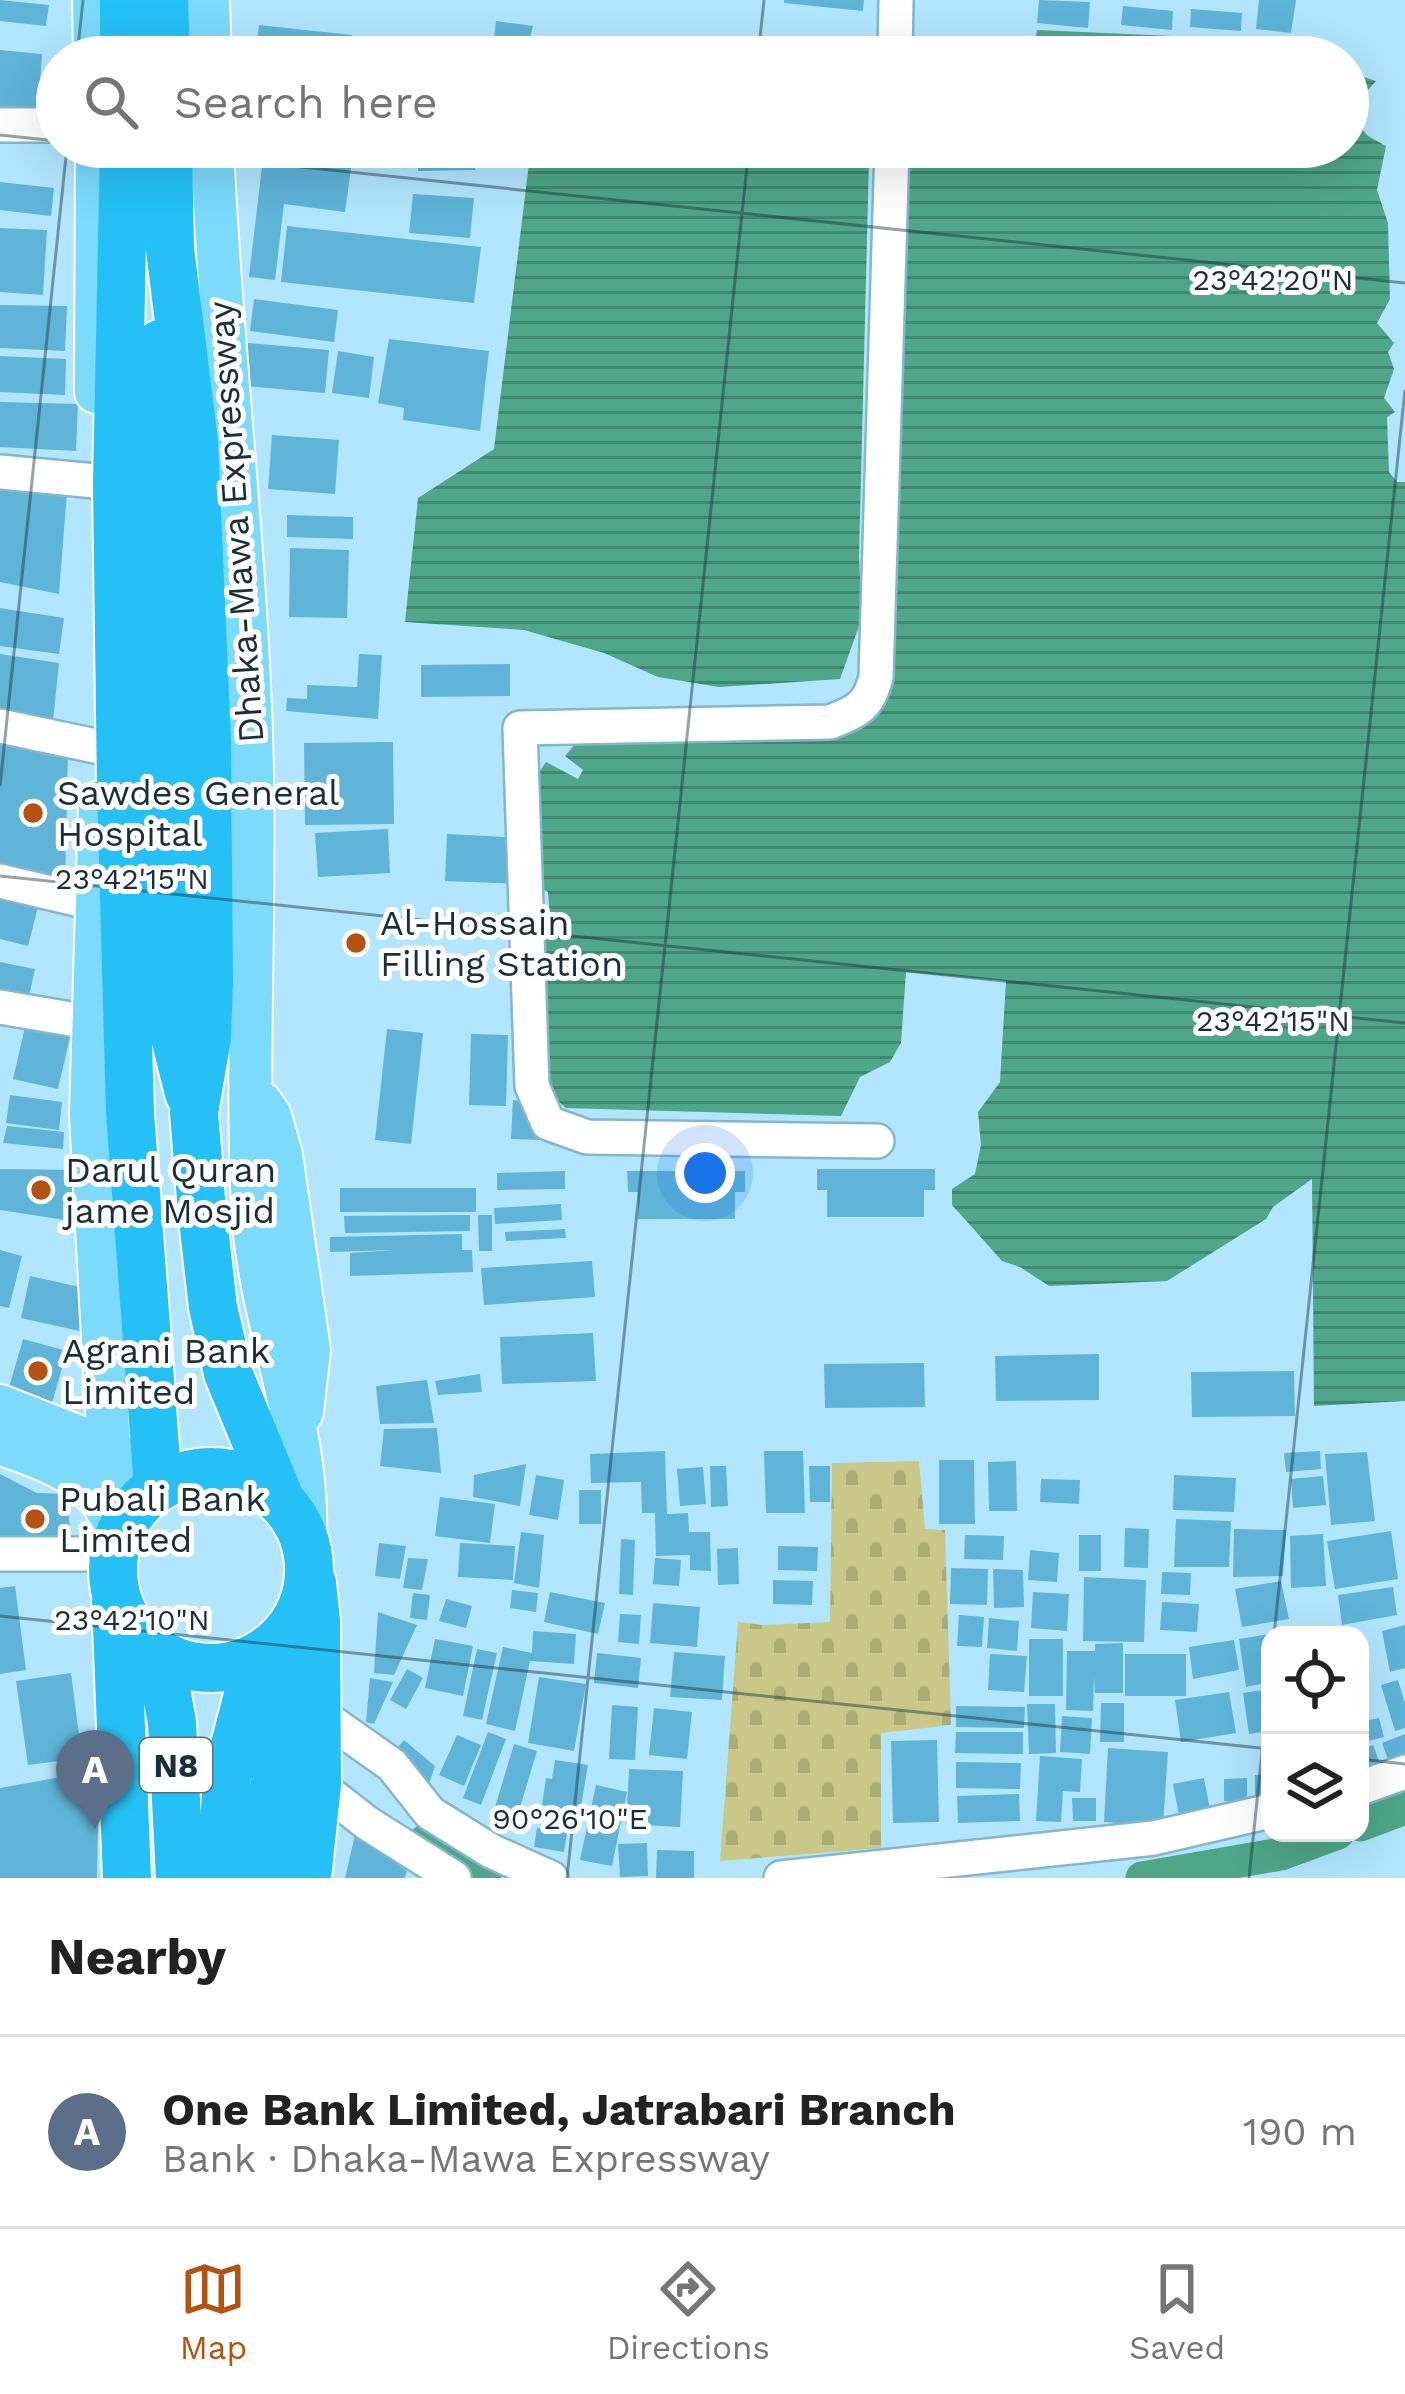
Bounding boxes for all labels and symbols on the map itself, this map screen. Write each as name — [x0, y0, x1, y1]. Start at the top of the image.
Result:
text: 23°42'20"N — [1192, 262, 1354, 297]
street label: Dhaka-Mawa Expressway — [200, 299, 272, 744]
place label: Sawdes General Hospital — [57, 772, 339, 855]
marker: Sawdes General Hospital — [20, 800, 46, 826]
text: 23°42'15"N — [55, 861, 209, 896]
place label: Al-Hossain Filling Station — [380, 902, 623, 985]
marker: Al-Hossain Filling Station — [343, 930, 369, 956]
text: 23°42'15"N — [1196, 1003, 1350, 1038]
your location — [675, 1143, 735, 1203]
place label: Darul Quran jame Mosjid — [62, 1149, 276, 1232]
marker: Darul Quran jame Mosjid — [28, 1177, 54, 1203]
place label: Agrani Bank Limited — [62, 1330, 270, 1413]
marker: Agrani Bank Limited — [25, 1358, 51, 1384]
place label: Pubali Bank Limited — [59, 1478, 266, 1561]
marker: Pubali Bank Limited — [22, 1506, 48, 1532]
text: 23°42'10"N — [54, 1602, 210, 1637]
pin: A — [56, 1730, 134, 1829]
road number: N8 — [140, 1738, 212, 1792]
text: 90°26'10"E — [492, 1801, 648, 1836]

